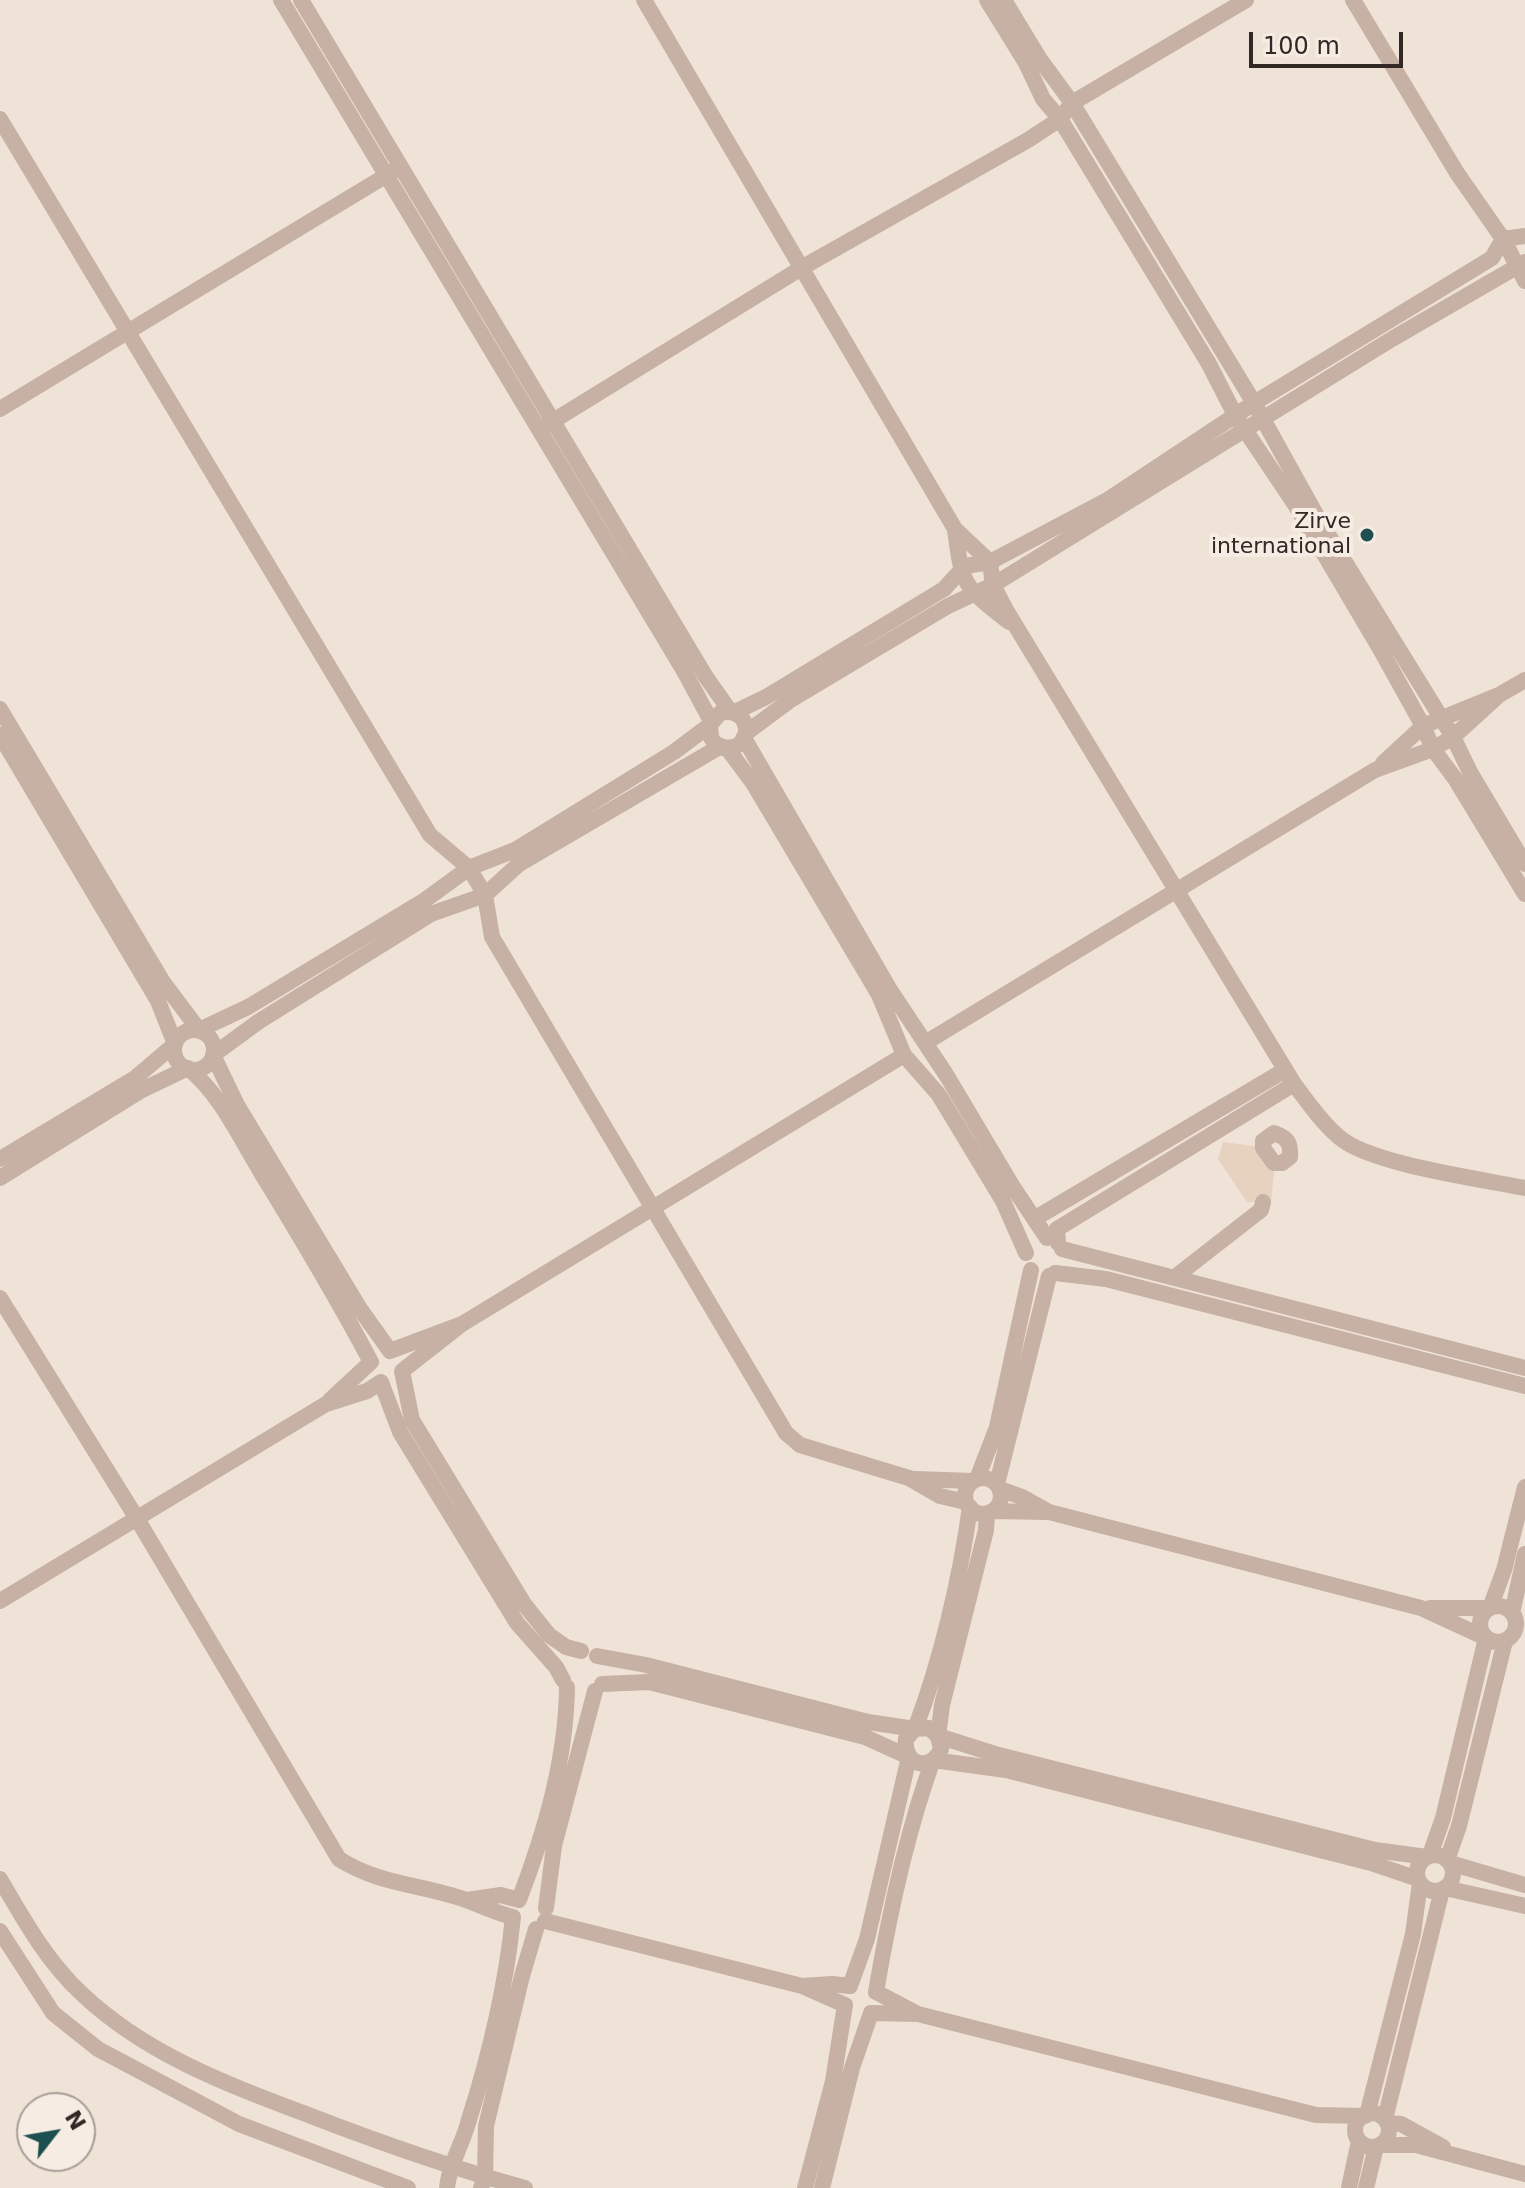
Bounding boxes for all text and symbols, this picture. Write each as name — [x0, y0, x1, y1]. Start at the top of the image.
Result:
scale bar — [1253, 16, 1407, 66]
text: 100 m — [1263, 32, 1340, 60]
place label: Zirve international — [1211, 509, 1351, 560]
marker: Zirve international — [1358, 526, 1376, 544]
north arrow — [16, 2092, 96, 2172]
text: N — [60, 2106, 91, 2135]

